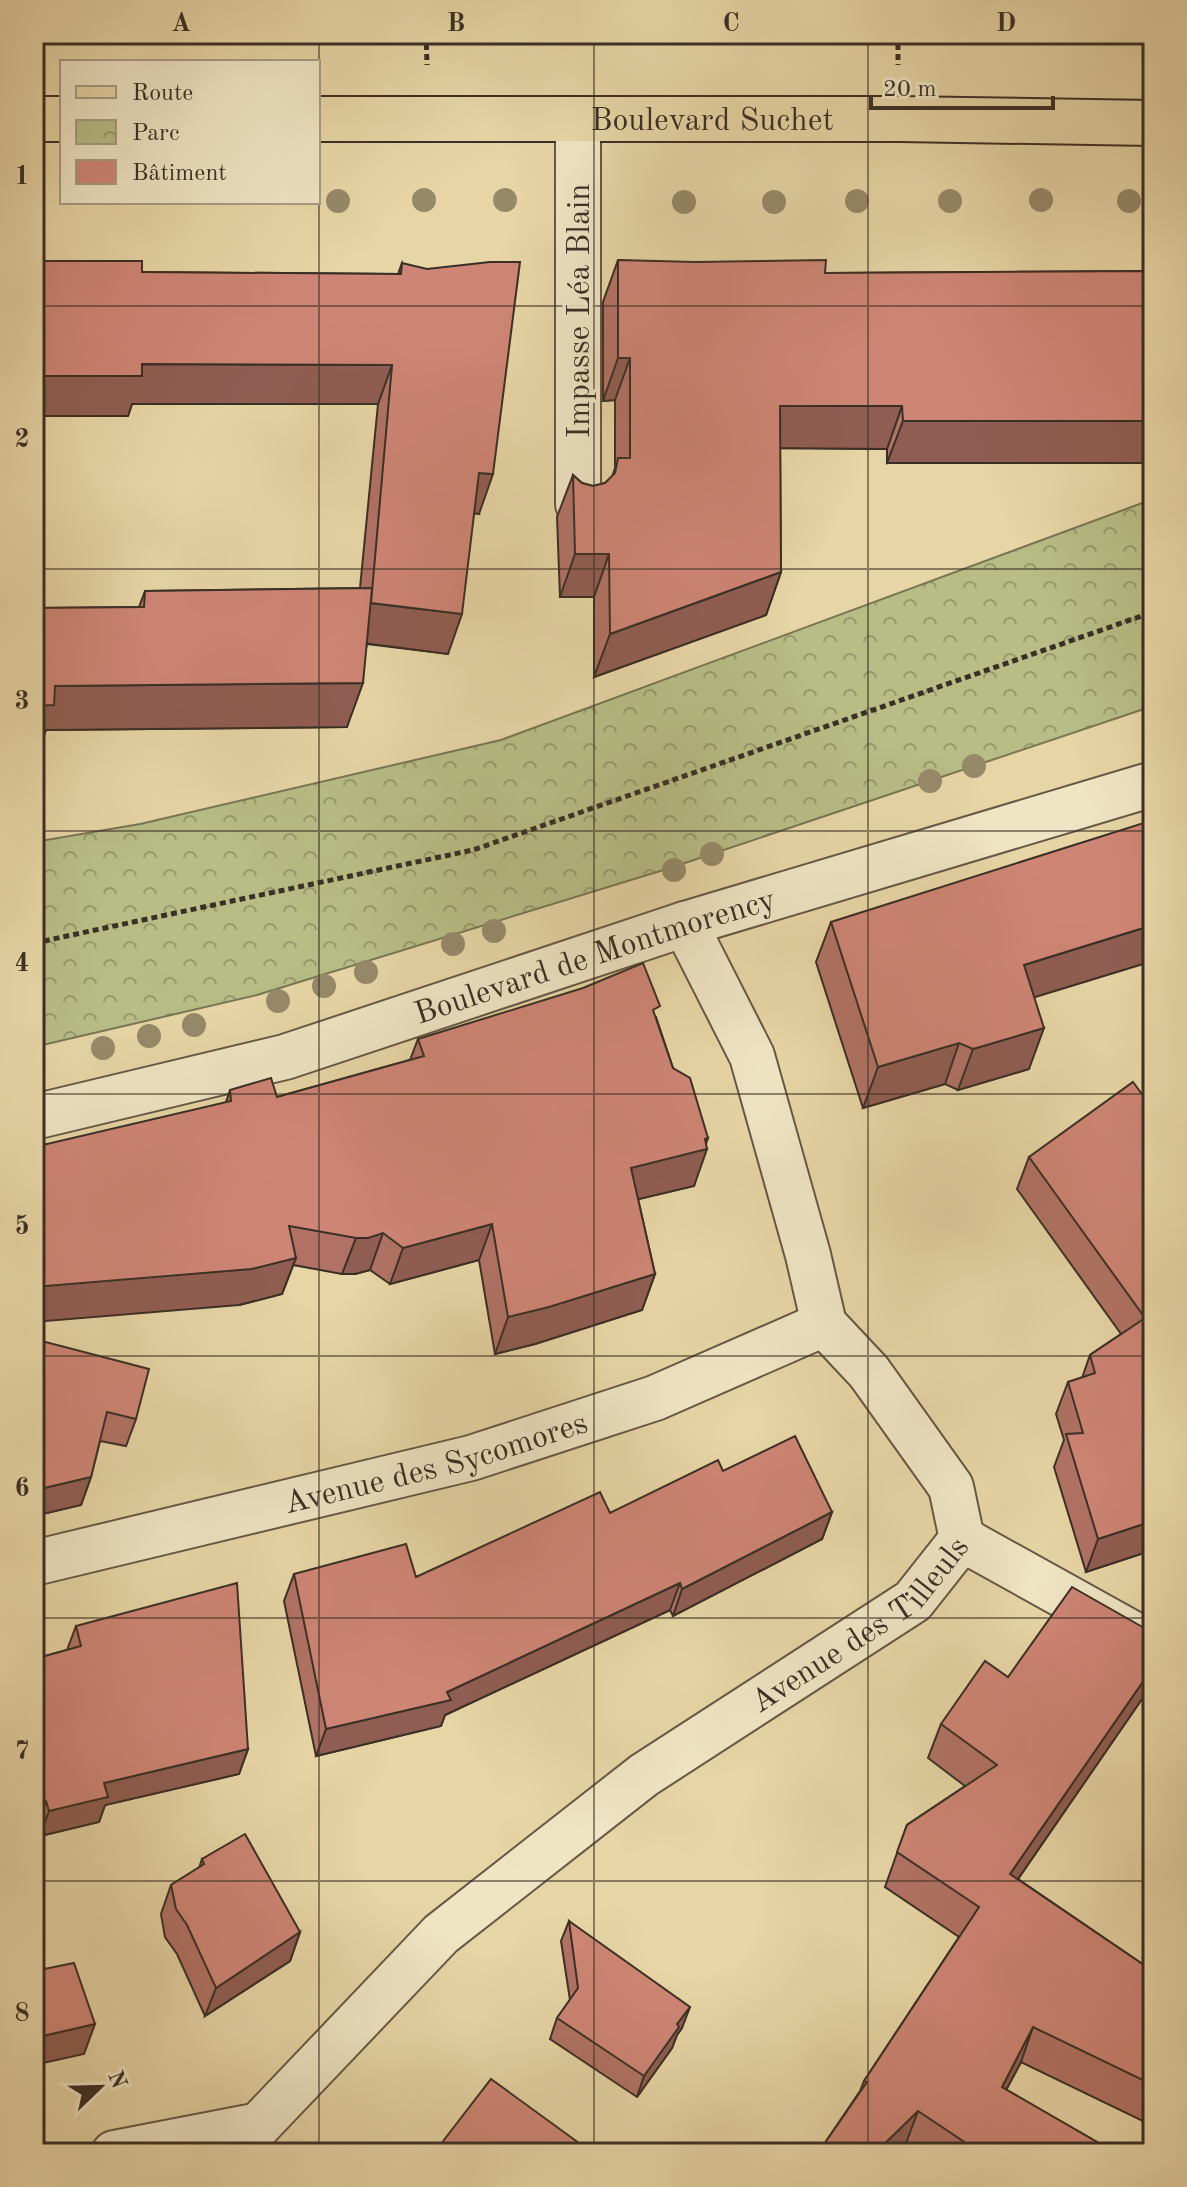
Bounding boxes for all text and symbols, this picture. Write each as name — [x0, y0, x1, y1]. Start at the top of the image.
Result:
text: A — [171, 11, 191, 37]
text: B — [447, 11, 465, 37]
text: C — [722, 11, 740, 37]
text: D — [996, 11, 1016, 37]
legend — [60, 60, 320, 204]
scale bar — [871, 60, 1053, 110]
text: 20 m — [883, 78, 937, 102]
text: Route — [132, 82, 193, 106]
street label: Boulevard Suchet — [590, 106, 834, 138]
text: Parc — [132, 122, 179, 146]
text: Bâtiment — [132, 162, 227, 186]
text: 1 — [14, 164, 30, 190]
street label: Impasse Léa Blain — [565, 183, 597, 439]
text: 2 — [14, 427, 30, 453]
text: 3 — [14, 689, 30, 715]
street label: Boulevard de Montmorency — [411, 885, 780, 1032]
text: 4 — [14, 951, 30, 977]
text: 5 — [14, 1214, 30, 1240]
street label: Avenue des Sycomores — [281, 1408, 592, 1521]
text: 6 — [14, 1476, 30, 1502]
street label: Avenue des Tilleuls — [746, 1532, 976, 1720]
text: 7 — [14, 1739, 30, 1765]
text: 8 — [14, 2001, 30, 2027]
north arrow — [60, 2047, 140, 2127]
text: N — [103, 2068, 130, 2092]

